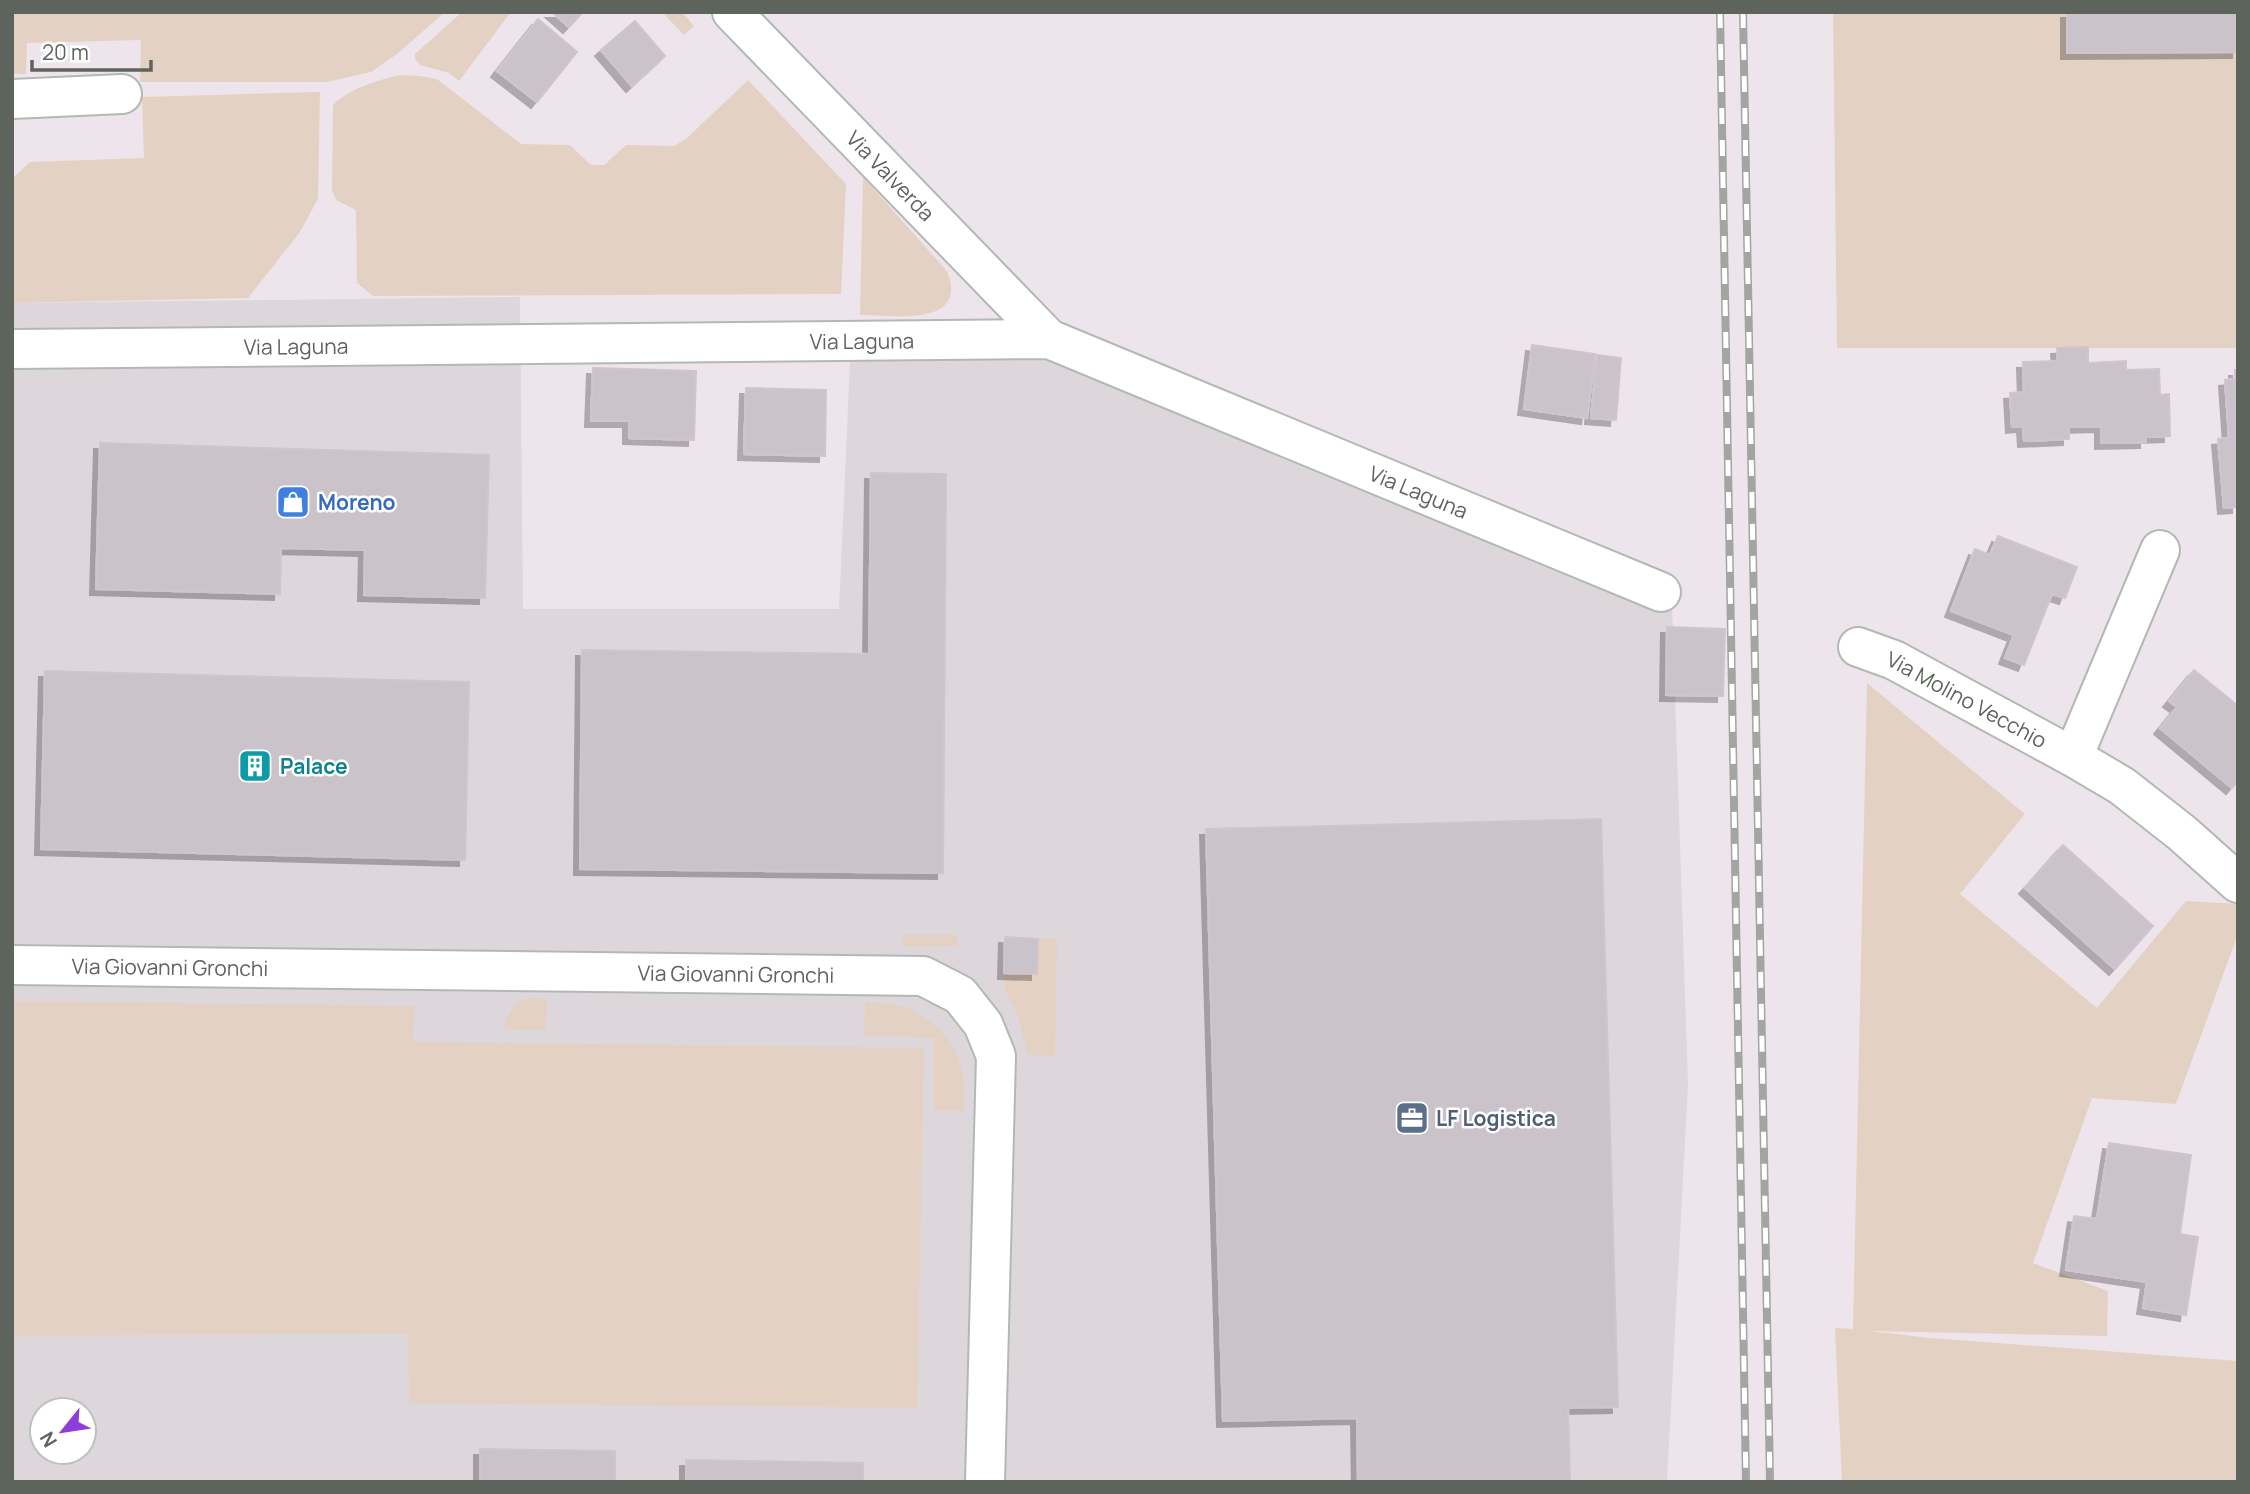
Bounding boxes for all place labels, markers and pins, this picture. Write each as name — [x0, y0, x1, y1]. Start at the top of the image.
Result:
shop icon: Moreno — [274, 483, 312, 521]
place label: Moreno — [318, 488, 395, 516]
building icon: Palace — [236, 747, 274, 785]
place label: Palace — [280, 752, 348, 780]
office icon: LF Logistica — [1393, 1099, 1431, 1137]
place label: LF Logistica — [1436, 1104, 1556, 1132]

